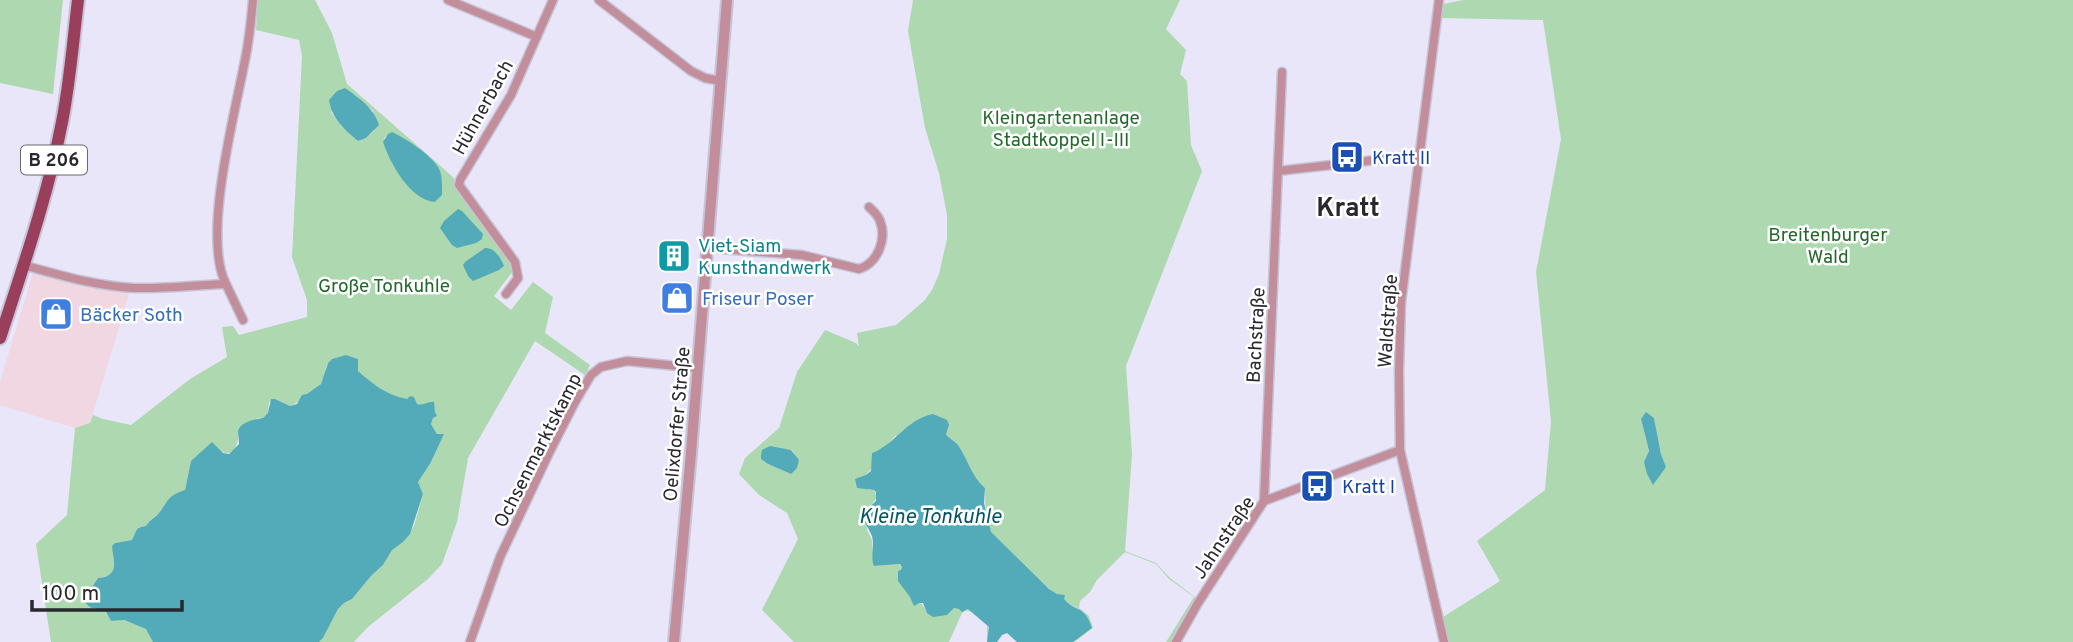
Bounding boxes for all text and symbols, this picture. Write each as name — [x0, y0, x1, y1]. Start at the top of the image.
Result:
street label: Hühnerbach — [448, 56, 520, 160]
park label: Kleingartenanlage Stadtkoppel I-III — [982, 107, 1140, 153]
bus stop icon: Kratt II — [1328, 138, 1366, 176]
road number: B 206 — [21, 146, 87, 174]
place label: Kratt II — [1372, 147, 1430, 171]
district label: Kratt — [1316, 193, 1380, 226]
park label: Breitenburger Wald — [1768, 224, 1888, 270]
place label: Viet-Siam Kunsthandwerk — [698, 235, 831, 281]
building icon: Viet-Siam Kunsthandwerk — [655, 237, 693, 275]
street label: Waldstraße — [1374, 273, 1404, 369]
park label: Große Tonkuhle — [318, 275, 450, 299]
shop icon: Friseur Poser — [658, 279, 696, 317]
street label: Bachstraße — [1243, 287, 1271, 384]
place label: Friseur Poser — [702, 288, 815, 312]
shop icon: Bäcker Soth — [37, 295, 75, 333]
place label: Bäcker Soth — [80, 304, 183, 328]
street label: Oelixdorfer Straße — [659, 346, 697, 502]
street label: Ochsenmarktskamp — [489, 370, 588, 532]
bus stop icon: Kratt I — [1298, 467, 1336, 505]
place label: Kratt I — [1342, 476, 1395, 500]
street label: Jahnstraße — [1188, 492, 1261, 584]
water label: Kleine Tonkuhle — [859, 504, 1002, 531]
scale bar — [32, 568, 182, 612]
text: 100 m — [42, 581, 99, 608]

